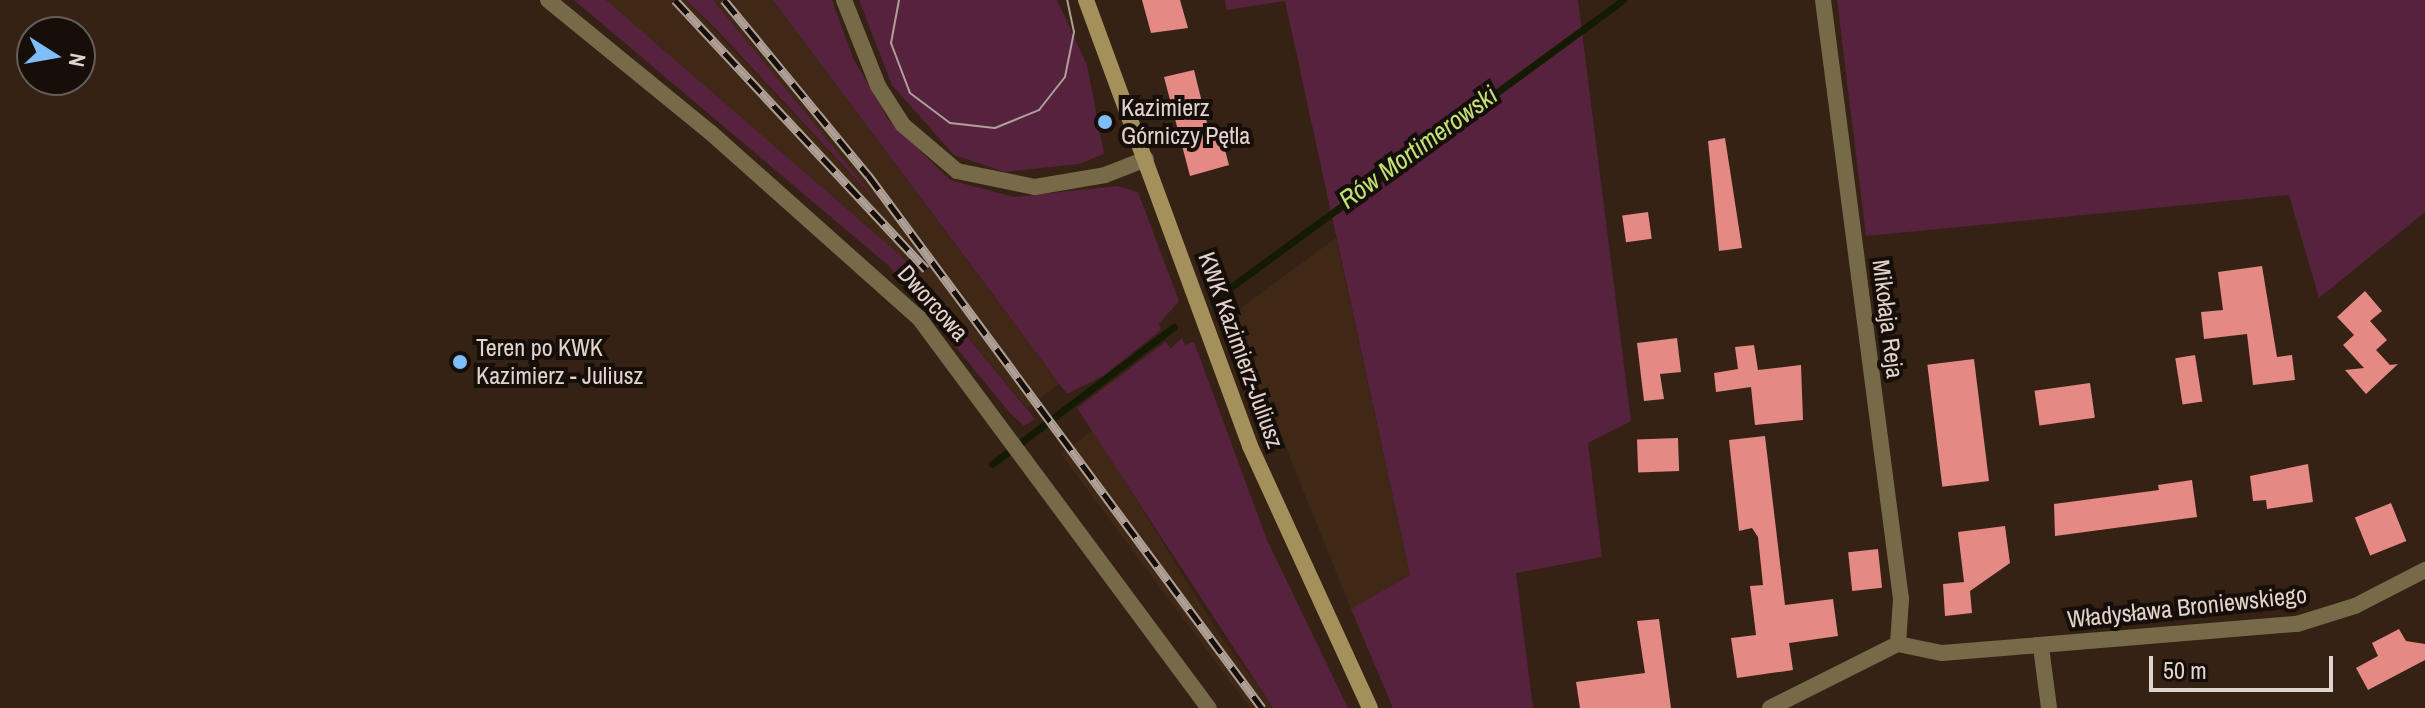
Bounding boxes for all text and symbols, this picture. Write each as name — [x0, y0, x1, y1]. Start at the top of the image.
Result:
north arrow — [16, 16, 96, 96]
text: N — [62, 51, 94, 69]
water label: Rów Mortimerowski — [1333, 79, 1503, 215]
place label: Kazimierz Górniczy Pętla — [1121, 94, 1250, 150]
marker: Kazimierz Górniczy Pętla — [1096, 113, 1114, 131]
street label: KWK Kazimierz-Juliusz — [1192, 248, 1290, 452]
street label: Mikołaja Reja — [1866, 258, 1910, 380]
street label: Dworcowa — [892, 259, 974, 347]
place label: Teren po KWK Kazimierz - Juliusz — [476, 334, 643, 390]
marker: Teren po KWK Kazimierz - Juliusz — [451, 353, 469, 371]
street label: Władysława Broniewskiego — [2066, 580, 2308, 634]
scale bar — [2153, 640, 2337, 690]
text: 50 m — [2163, 654, 2207, 686]

